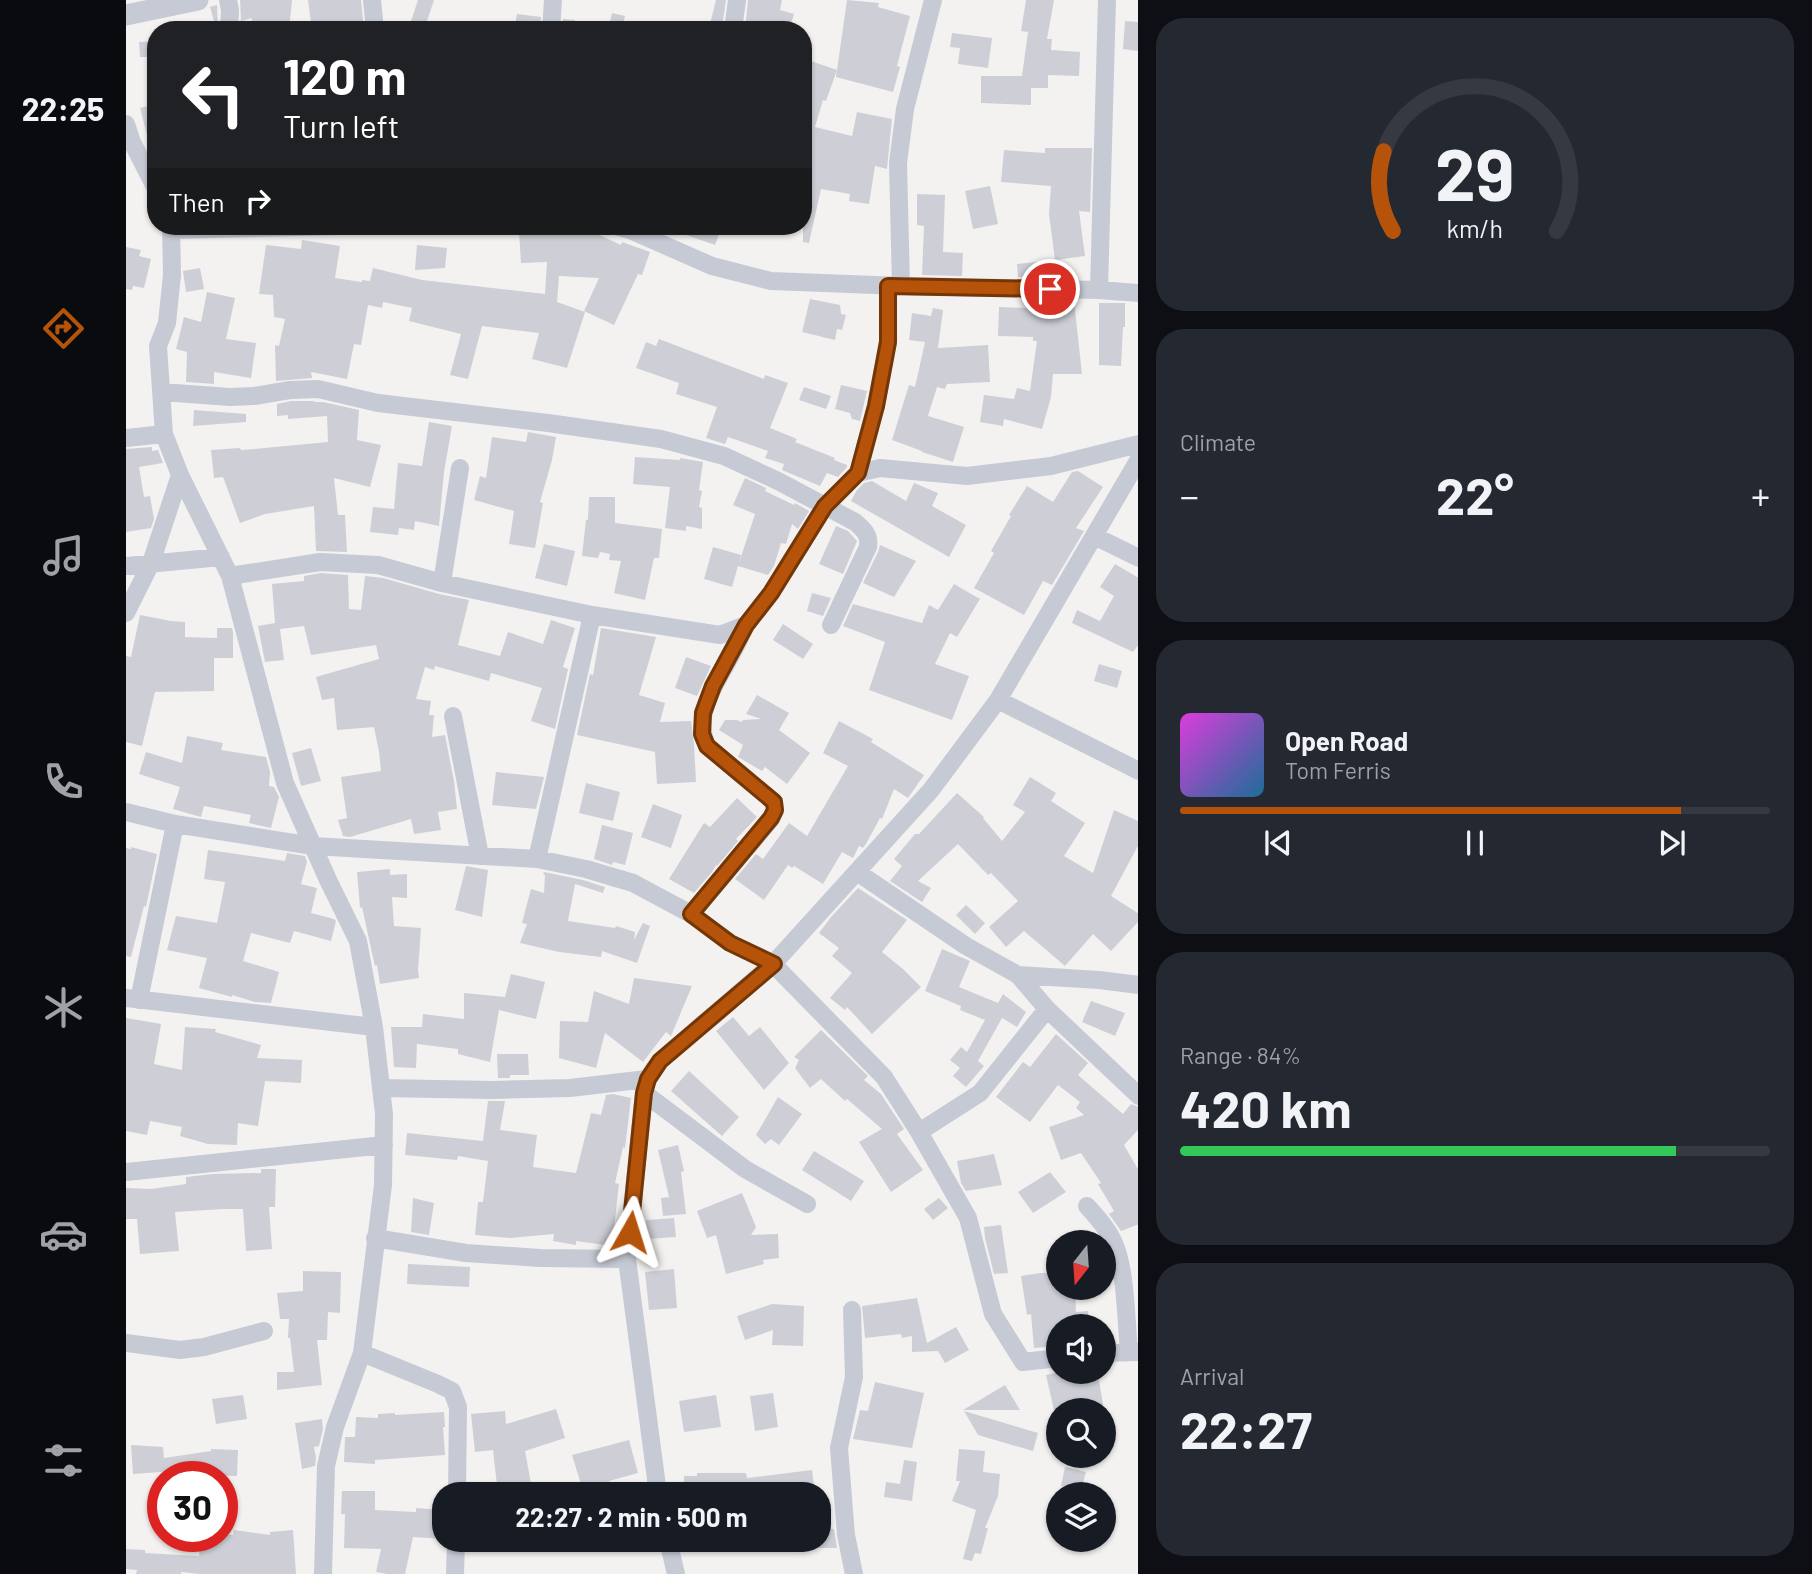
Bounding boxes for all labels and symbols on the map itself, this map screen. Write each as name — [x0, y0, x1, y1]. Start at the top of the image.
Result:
pin — [1020, 259, 1080, 319]
position arrow — [593, 1195, 667, 1269]
north arrow — [1046, 1230, 1116, 1300]
speed limit sign: 30 — [147, 1461, 238, 1552]

